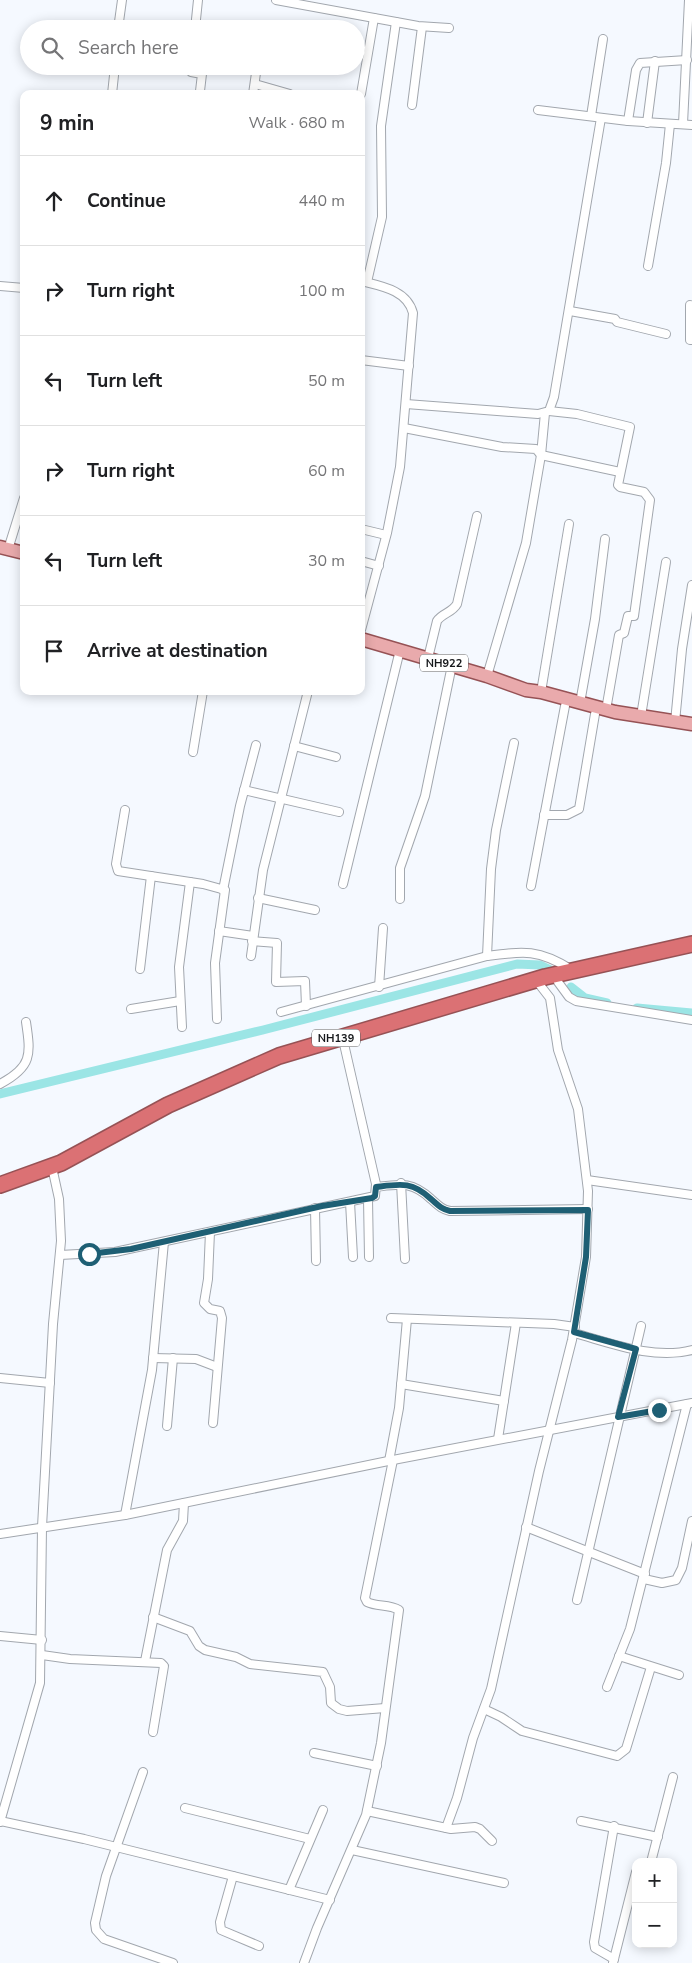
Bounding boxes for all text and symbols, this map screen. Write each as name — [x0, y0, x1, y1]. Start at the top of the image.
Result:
search box — [20, 20, 365, 75]
icon: search — [38, 34, 66, 62]
text: Search here — [78, 35, 179, 61]
text: 9 min — [40, 109, 94, 137]
text: Walk · 680 m — [249, 112, 345, 134]
icon: ahead — [40, 187, 68, 215]
text: Continue — [87, 188, 166, 214]
text: 440 m — [298, 190, 345, 212]
icon: right — [40, 277, 68, 305]
text: Turn right — [87, 278, 174, 304]
text: 100 m — [298, 280, 345, 302]
icon: left — [40, 367, 68, 395]
text: Turn left — [87, 368, 162, 394]
text: 50 m — [308, 370, 345, 392]
icon: right — [40, 457, 68, 485]
text: Turn right — [87, 458, 174, 484]
text: 60 m — [308, 460, 345, 482]
icon: left — [40, 547, 68, 575]
text: Turn left — [87, 548, 162, 574]
text: 30 m — [308, 550, 345, 572]
icon: arrive — [40, 637, 68, 665]
text: Arrive at destination — [87, 638, 268, 664]
road number: NH922 — [420, 654, 468, 671]
road number: NH139 — [312, 1030, 360, 1046]
route start — [78, 1243, 101, 1266]
route end — [648, 1399, 671, 1422]
map controls — [632, 1858, 677, 1948]
button: + — [632, 1858, 677, 1903]
button: − — [632, 1903, 677, 1948]

